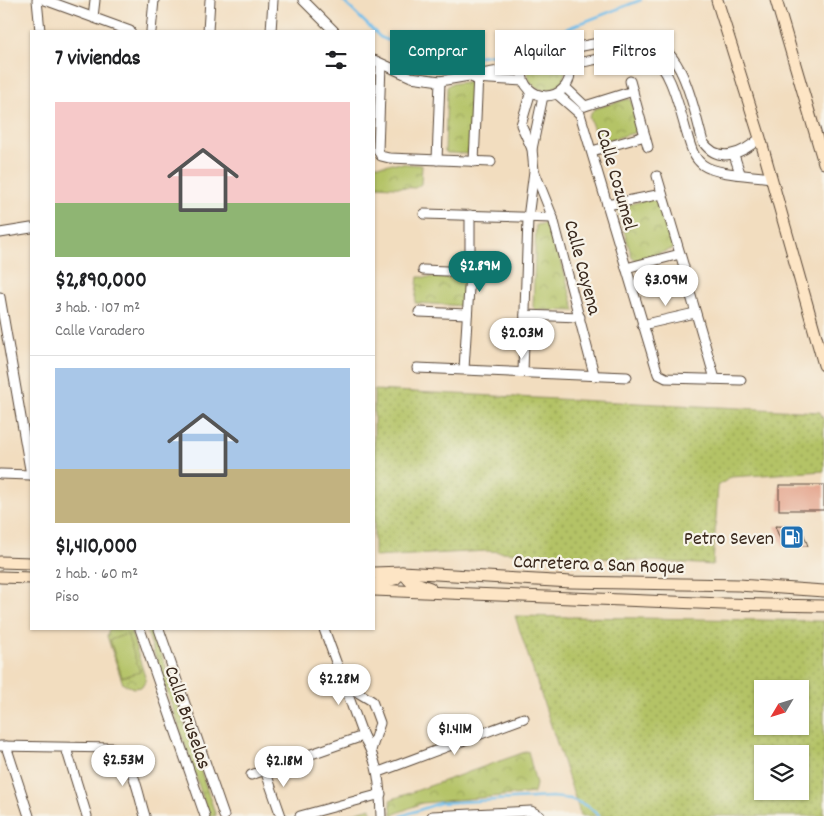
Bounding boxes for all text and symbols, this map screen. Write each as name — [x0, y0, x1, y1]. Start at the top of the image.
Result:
chip: Comprar — [390, 30, 485, 75]
chip: Alquilar — [495, 30, 584, 75]
chip: Filtros — [594, 30, 674, 75]
text: 7 viviendas — [55, 45, 141, 75]
icon: filters — [322, 46, 350, 74]
street label: Calle Cozumel — [587, 126, 643, 234]
icon: home — [158, 135, 248, 225]
street label: Calle Cayena — [555, 217, 607, 319]
pin: $2.89M — [439, 250, 521, 293]
text: $2.89M — [460, 255, 500, 278]
pin: $3.09M — [625, 264, 707, 307]
text: $2,890,000 — [55, 267, 147, 297]
text: $3.09M — [644, 269, 688, 292]
text: 3 hab. · 107 m² — [55, 297, 140, 320]
pin: $2.03M — [481, 318, 563, 360]
text: Calle Varadero — [55, 320, 145, 343]
text: $2.03M — [501, 322, 543, 345]
icon: home — [158, 400, 248, 490]
fuel station icon: Petro Seven — [779, 524, 805, 550]
place label: Petro Seven — [684, 526, 774, 554]
text: $1,410,000 — [55, 533, 137, 563]
street label: Carretera a San Roque — [513, 549, 685, 583]
text: 2 hab. · 60 m² — [55, 563, 138, 586]
text: Piso — [55, 586, 79, 609]
street label: Calle Bruselas — [155, 663, 217, 773]
pin: $2.28M — [298, 664, 380, 706]
text: $2.28M — [319, 668, 359, 691]
north arrow — [754, 680, 809, 735]
map controls — [754, 680, 809, 800]
pin: $1.41M — [414, 714, 496, 756]
text: $1.41M — [438, 718, 472, 741]
pin: $2.53M — [82, 744, 164, 787]
button: layers — [754, 745, 809, 800]
pin: $2.18M — [243, 746, 325, 788]
text: $2.53M — [102, 749, 144, 772]
text: $2.18M — [265, 750, 303, 773]

